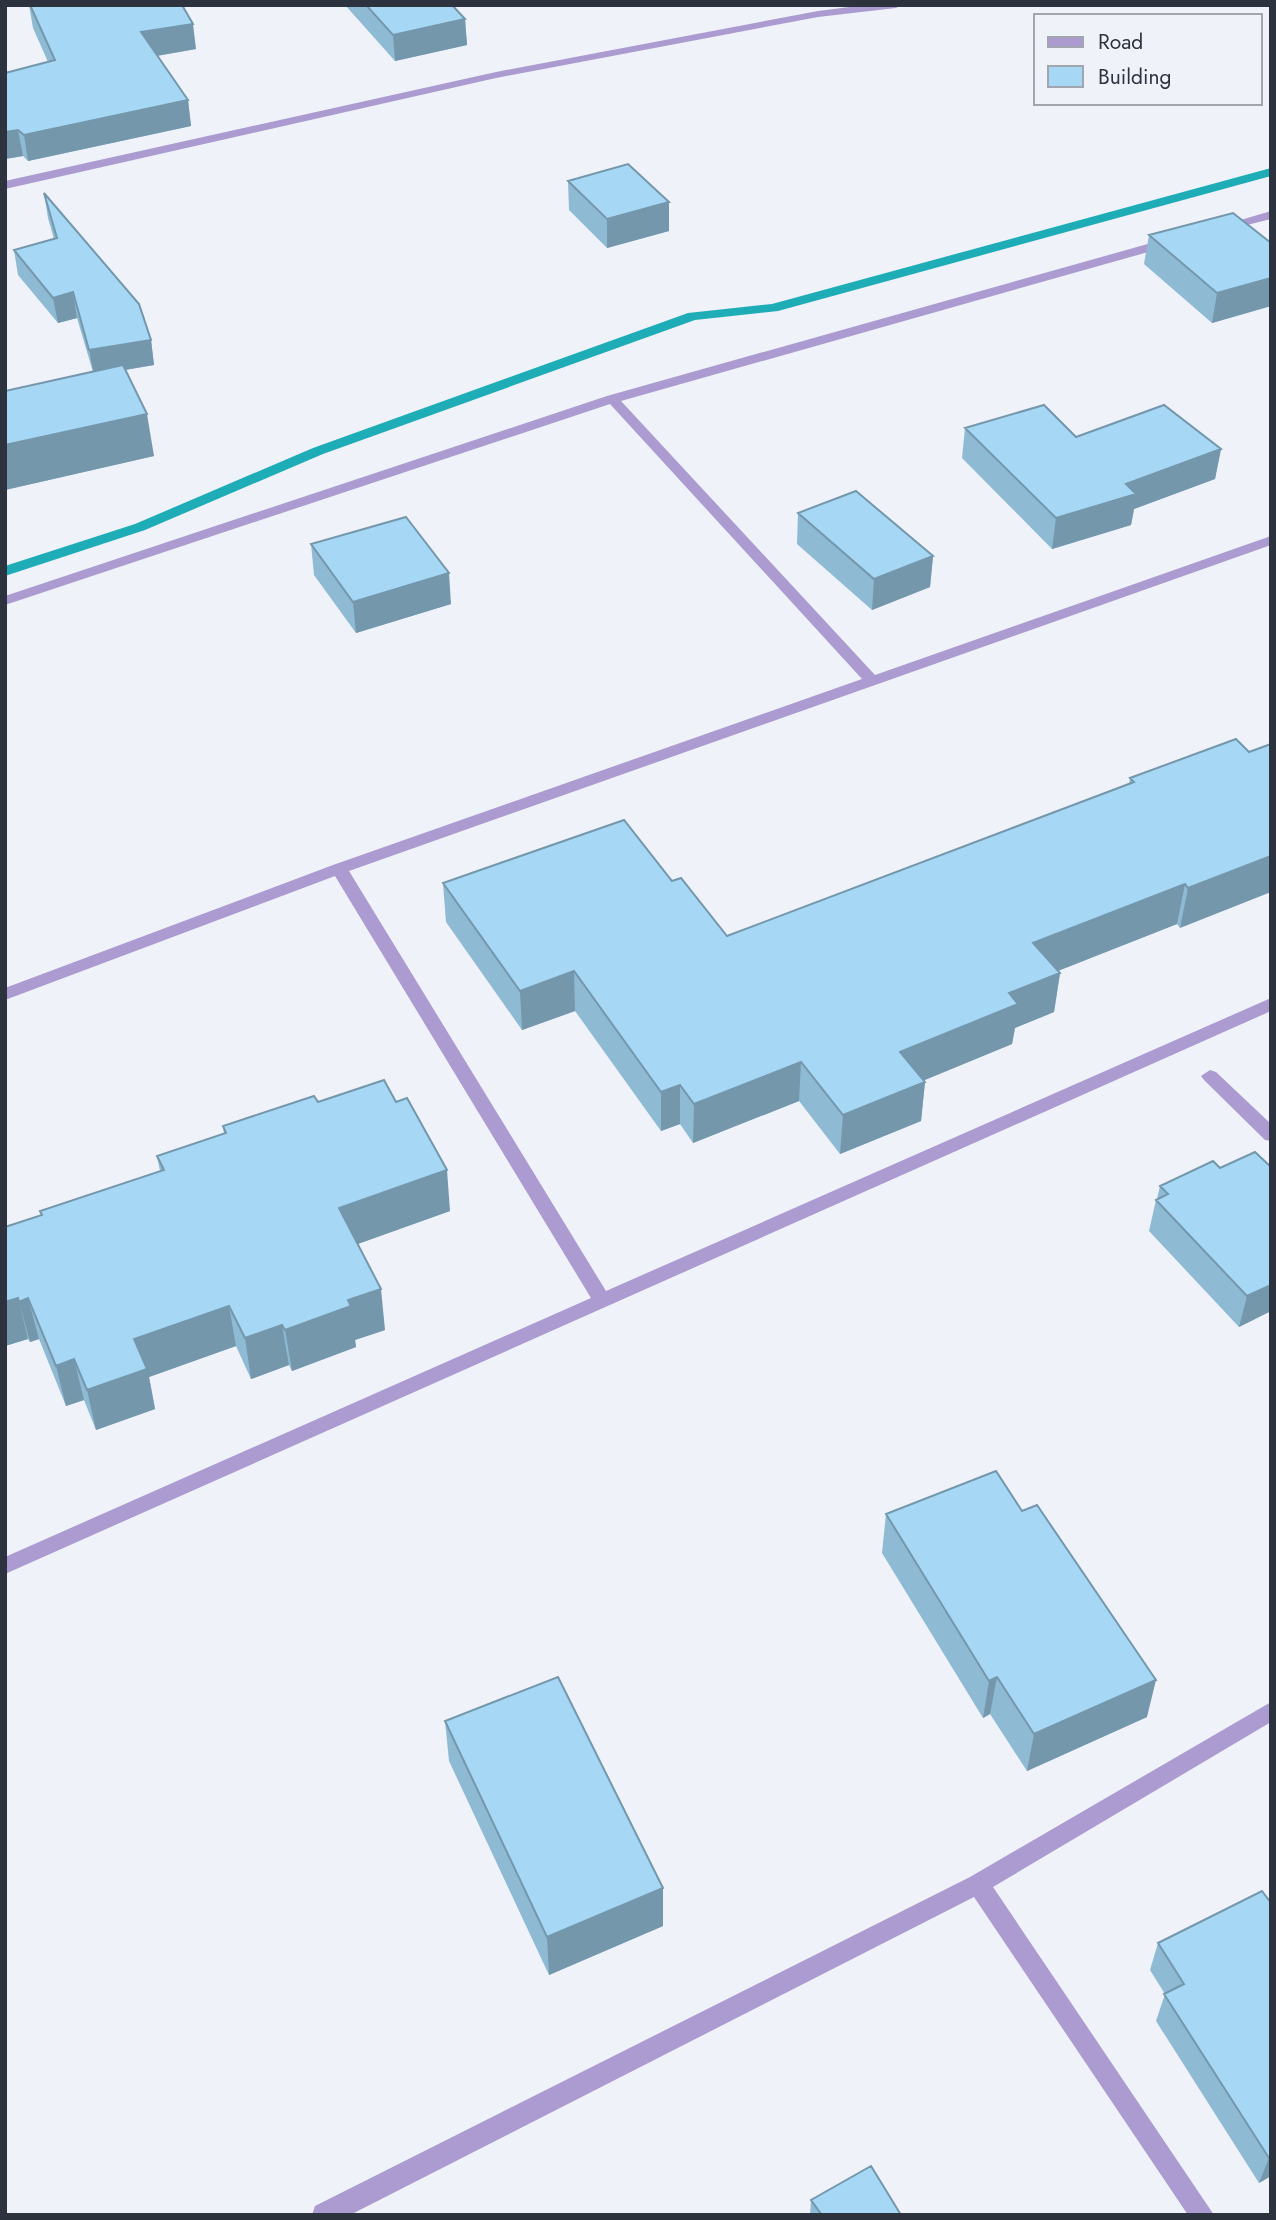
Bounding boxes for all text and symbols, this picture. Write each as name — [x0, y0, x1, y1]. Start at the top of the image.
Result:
legend — [1034, 14, 1262, 105]
text: Road — [1098, 27, 1143, 57]
text: Building — [1098, 62, 1171, 92]

